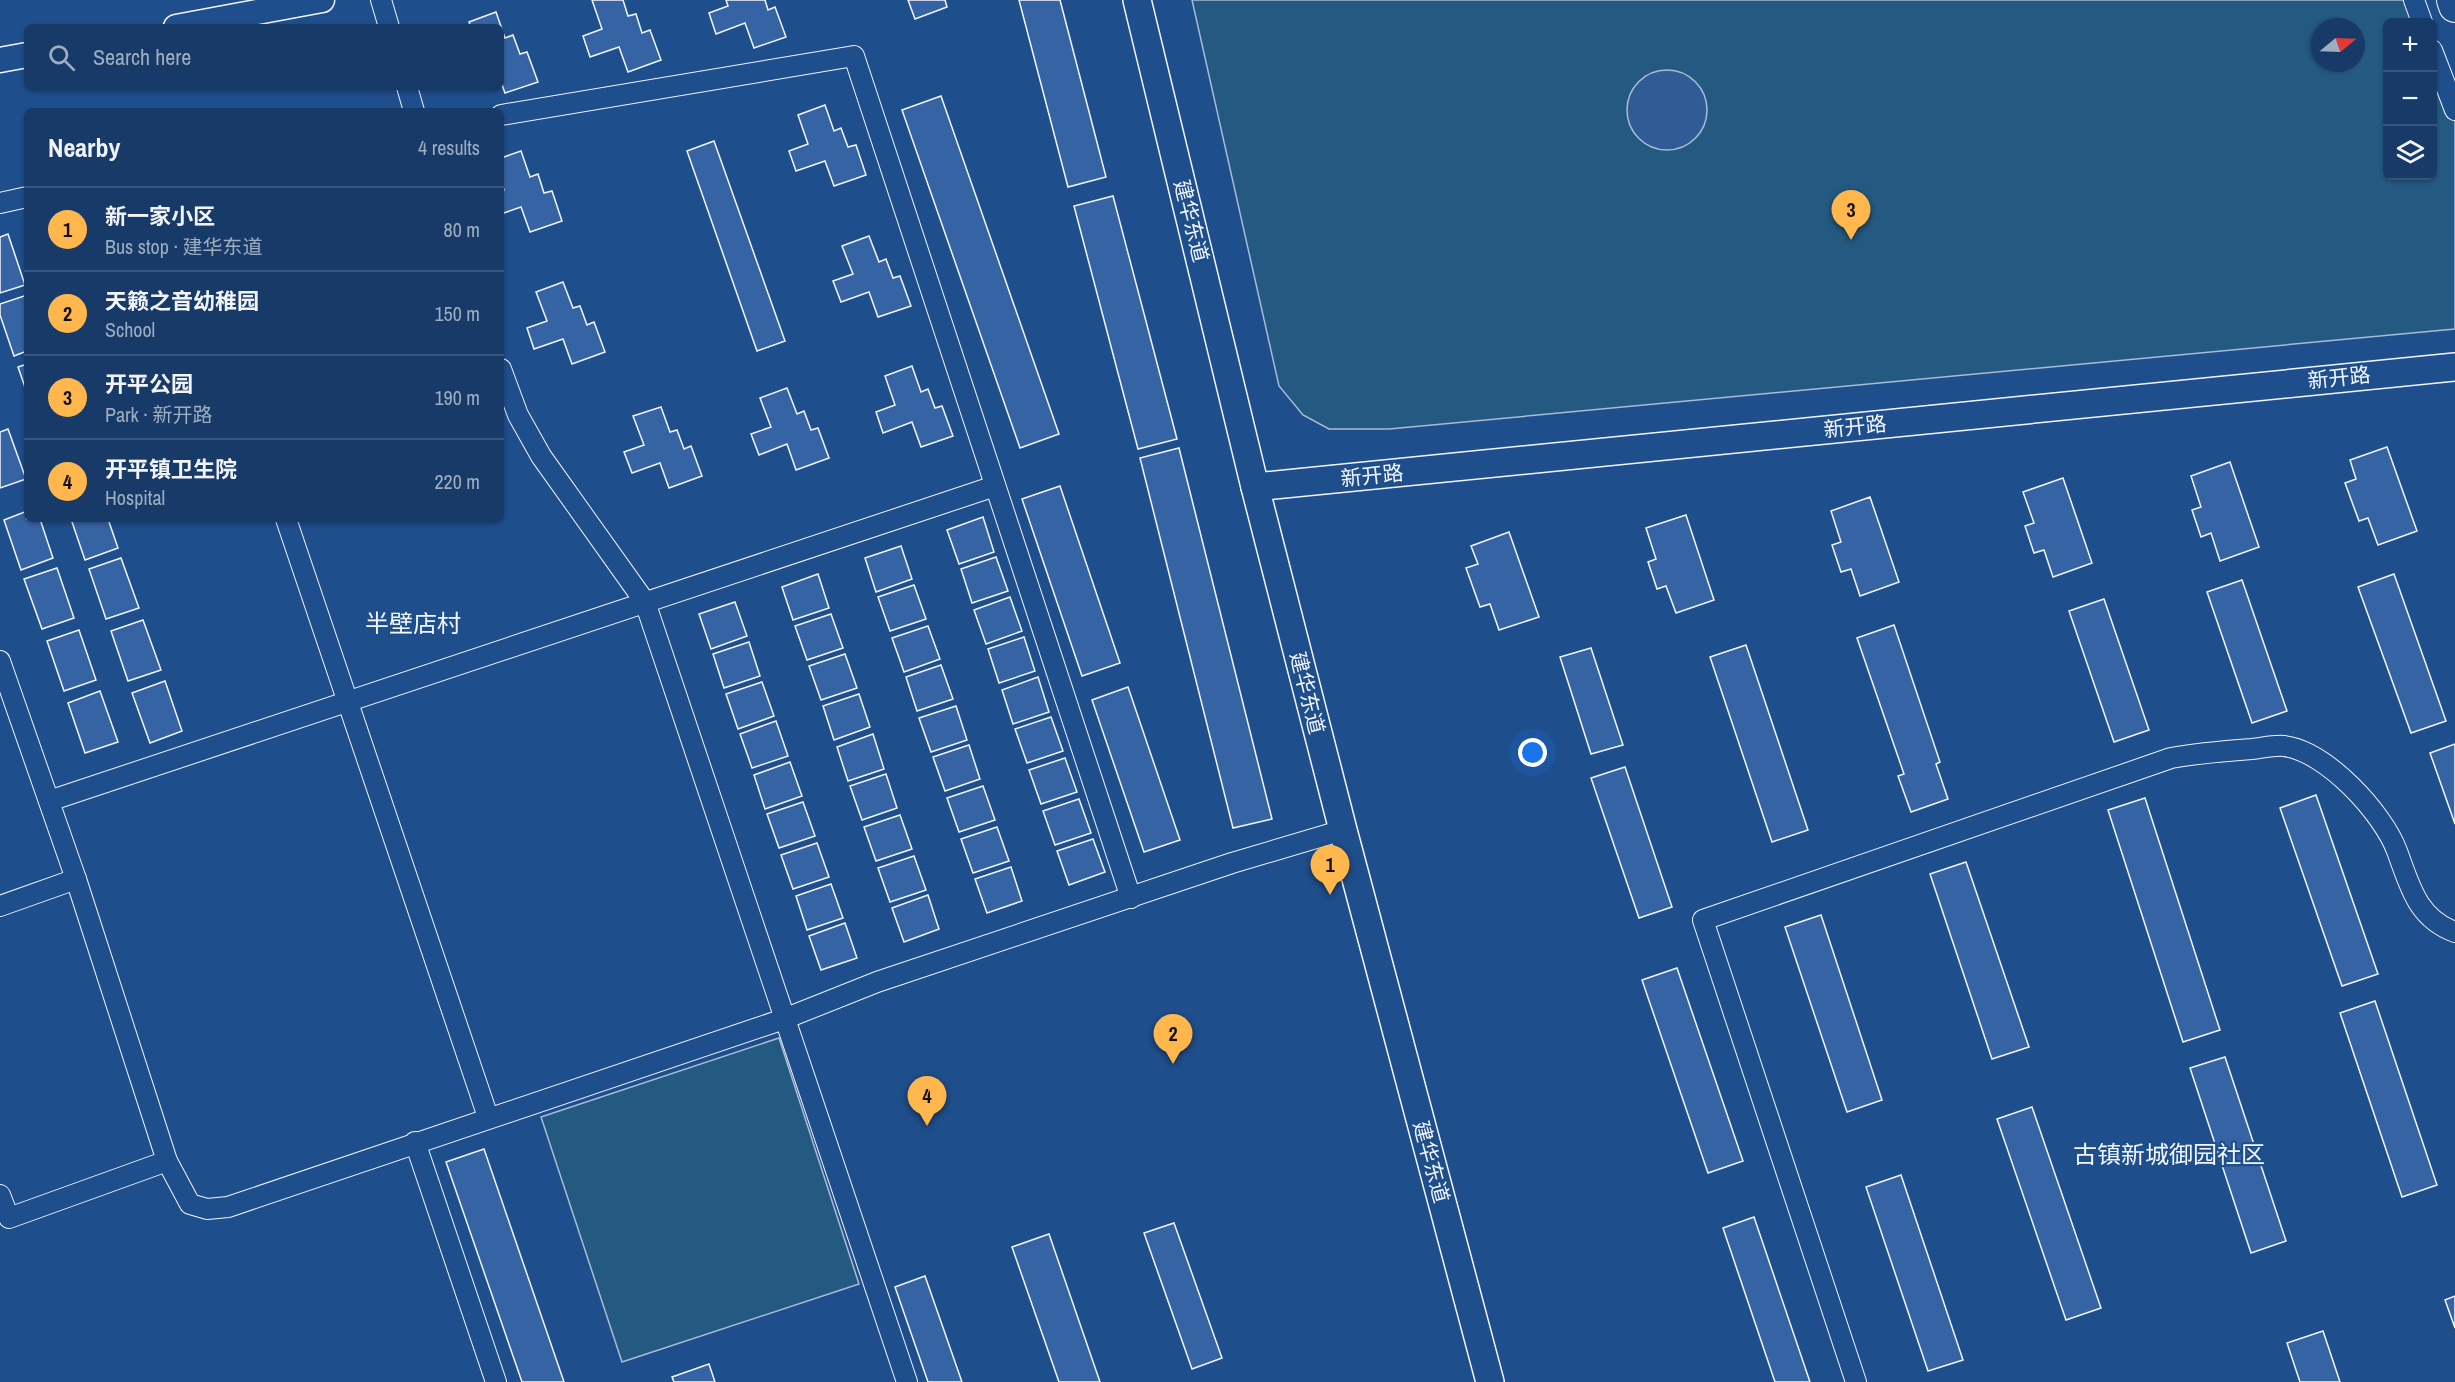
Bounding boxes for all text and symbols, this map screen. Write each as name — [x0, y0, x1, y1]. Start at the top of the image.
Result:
north arrow — [2311, 18, 2365, 72]
map controls — [2383, 18, 2437, 180]
button: + — [2383, 18, 2437, 72]
search box — [24, 24, 504, 90]
icon: search — [45, 41, 78, 74]
text: Search here — [93, 42, 191, 72]
button: − — [2383, 72, 2437, 126]
button: layers — [2383, 126, 2437, 180]
text: Nearby — [48, 130, 120, 165]
text: 4 results — [418, 134, 480, 161]
street label: 建华东道 — [1167, 177, 1216, 265]
pin: 3 — [1832, 190, 1870, 240]
text: 新一家小区 — [105, 201, 215, 231]
text: 1 — [63, 216, 72, 243]
text: 80 m — [444, 216, 480, 243]
text: Bus stop · 建华东道 — [105, 233, 263, 260]
text: 天籁之音幼稚园 — [105, 286, 259, 316]
text: 2 — [63, 300, 72, 327]
text: 150 m — [434, 300, 480, 327]
text: School — [105, 316, 155, 343]
street label: 新开路 — [2306, 360, 2372, 395]
text: 开平公园 — [105, 369, 193, 399]
text: 3 — [63, 384, 72, 411]
text: 190 m — [434, 384, 480, 411]
text: Park · 新开路 — [105, 401, 212, 428]
street label: 新开路 — [1822, 409, 1888, 444]
text: 开平镇卫生院 — [105, 454, 237, 484]
street label: 新开路 — [1339, 458, 1405, 493]
text: 4 — [63, 468, 72, 495]
text: 220 m — [434, 468, 480, 495]
text: Hospital — [105, 484, 165, 511]
district label: 半壁店村 — [365, 607, 461, 639]
street label: 建华东道 — [1283, 649, 1332, 737]
your location — [1518, 738, 1547, 767]
pin: 1 — [1310, 846, 1350, 895]
pin: 2 — [1154, 1014, 1192, 1064]
pin: 4 — [908, 1076, 946, 1126]
street label: 建华东道 — [1407, 1118, 1456, 1206]
district label: 古镇新城御园社区 — [2073, 1138, 2265, 1170]

